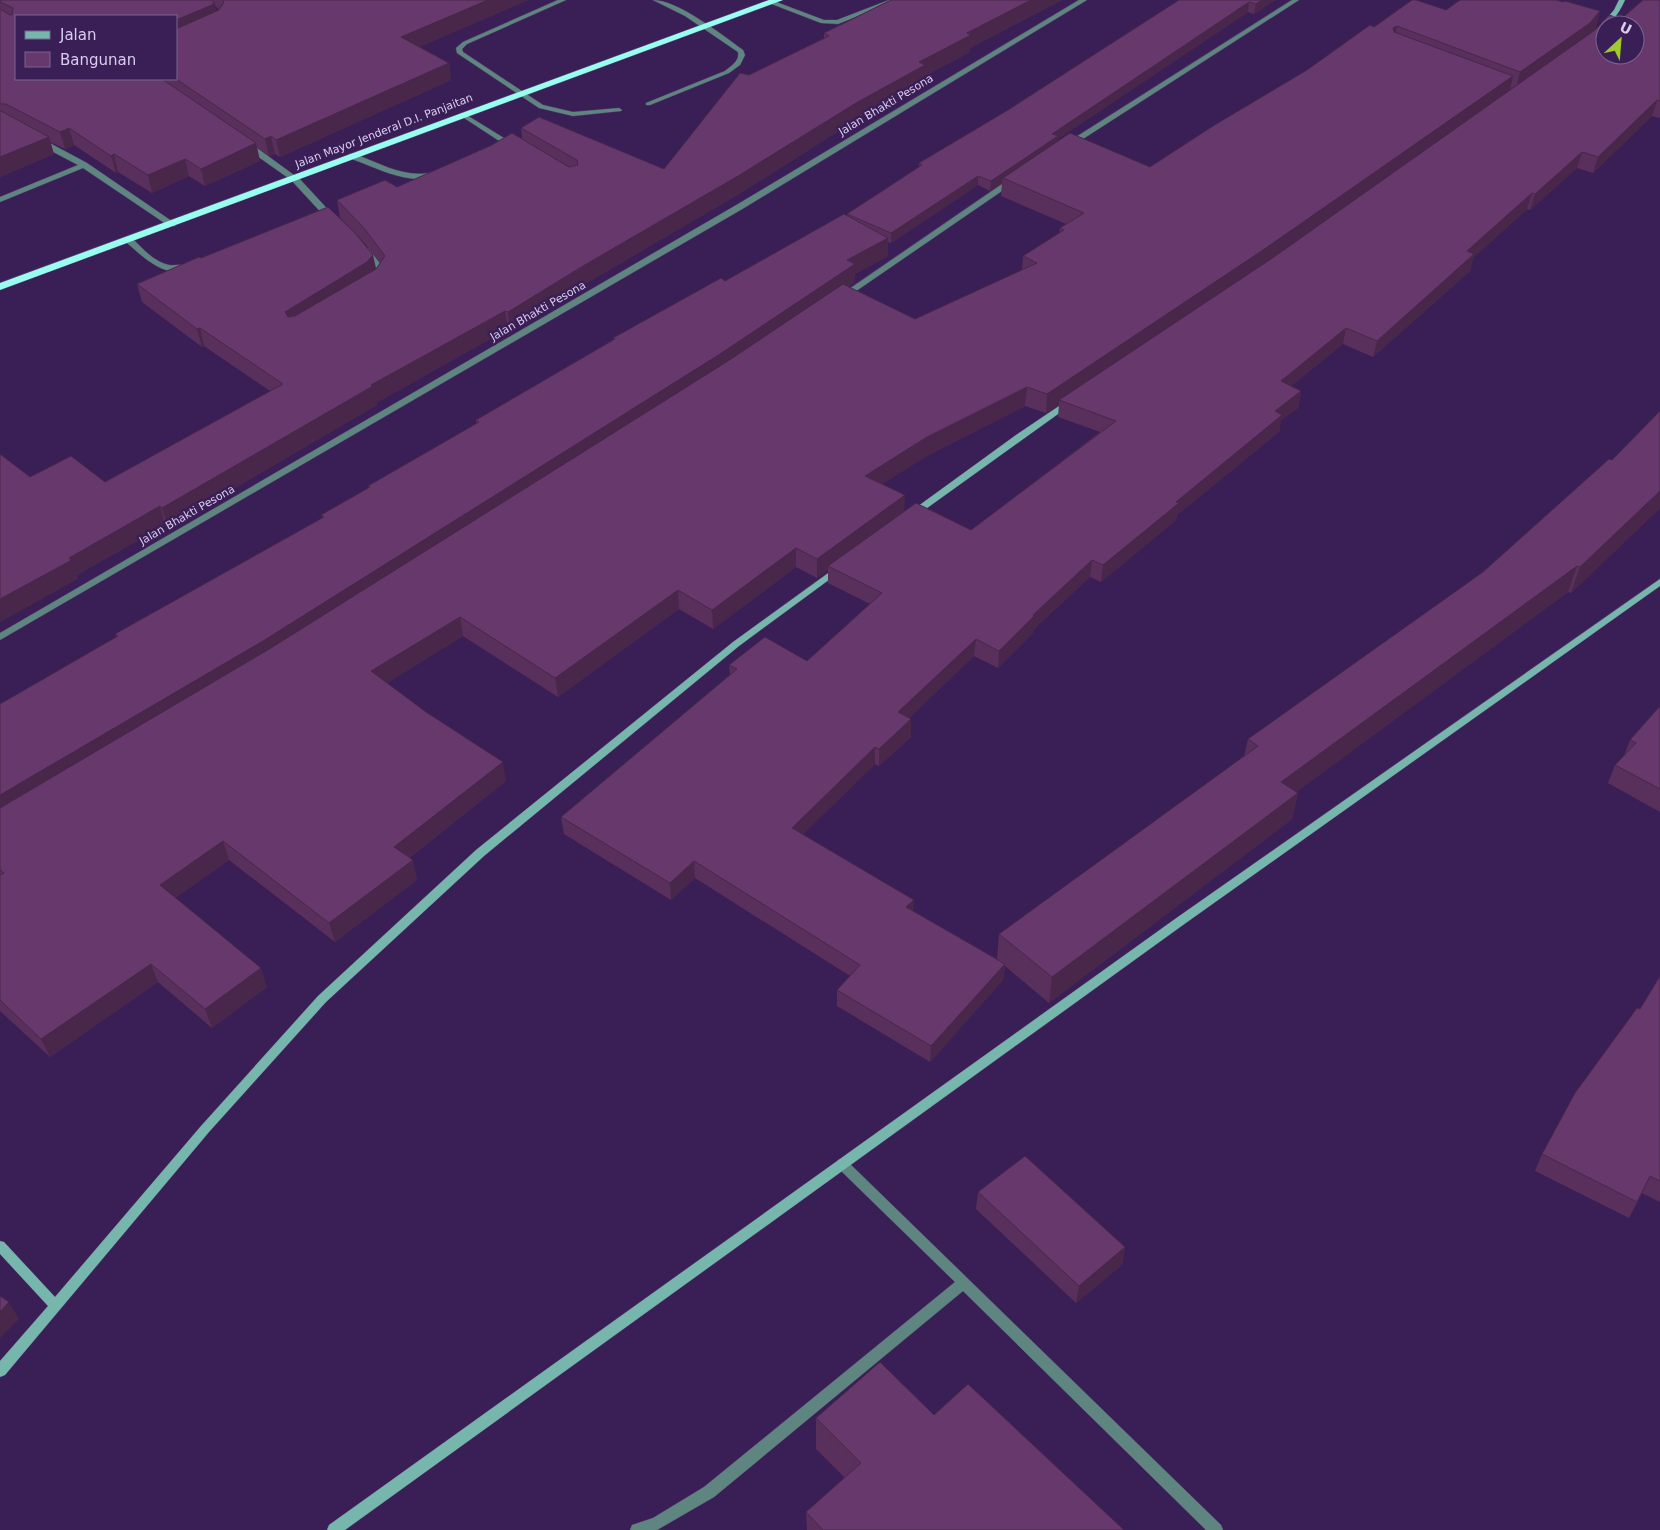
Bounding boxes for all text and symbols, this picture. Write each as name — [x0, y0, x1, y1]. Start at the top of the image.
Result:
legend — [15, 15, 178, 80]
north arrow — [1595, 15, 1645, 65]
text: U — [1617, 19, 1634, 38]
text: Jalan — [59, 26, 96, 44]
text: Bangunan — [60, 51, 136, 69]
street label: Jalan Bhakti Pesona — [836, 72, 936, 139]
street label: Jalan Mayor Jenderal D.I. Panjaitan — [292, 91, 475, 171]
street label: Jalan Bhakti Pesona — [487, 278, 588, 344]
street label: Jalan Bhakti Pesona — [136, 482, 237, 548]

